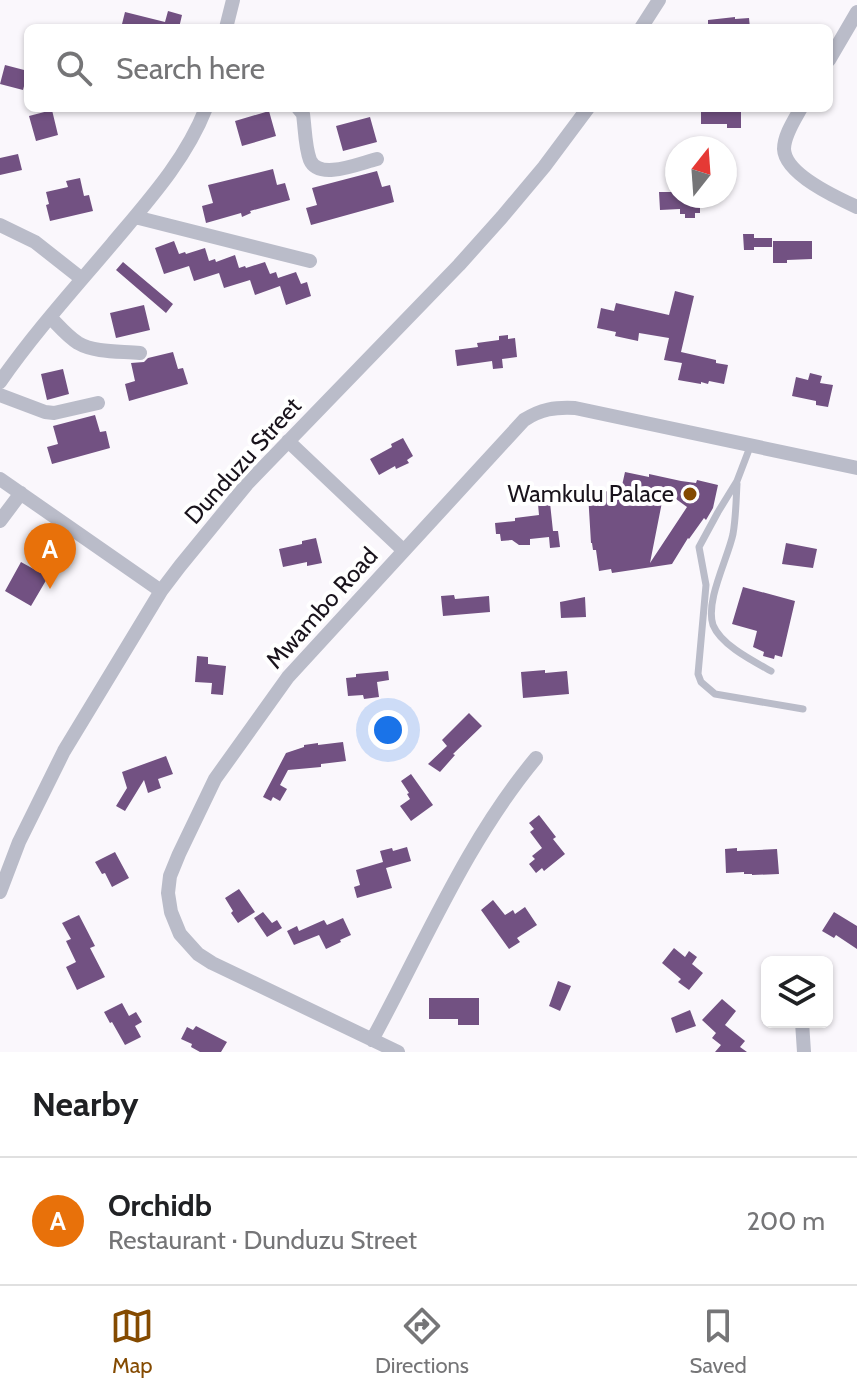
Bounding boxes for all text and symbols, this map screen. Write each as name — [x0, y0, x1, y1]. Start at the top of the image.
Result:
search box — [24, 24, 833, 112]
icon: search — [52, 46, 96, 90]
text: Search here — [116, 50, 265, 87]
north arrow — [665, 136, 737, 208]
street label: Dunduzu Street — [178, 391, 307, 530]
place label: Wamkulu Palace — [508, 479, 674, 508]
marker: Wamkulu Palace — [681, 485, 699, 503]
pin: A — [24, 523, 76, 589]
street label: Mwambo Road — [260, 541, 384, 674]
your location — [368, 710, 408, 750]
map controls — [761, 956, 833, 1028]
button: layers — [761, 956, 833, 1028]
text: Nearby — [32, 1083, 139, 1125]
text: Orchidb — [108, 1187, 212, 1224]
text: A — [50, 1205, 66, 1237]
text: 200 m — [746, 1205, 825, 1237]
text: Restaurant · Dunduzu Street — [108, 1224, 417, 1256]
tab: Map — [110, 1304, 154, 1379]
tab: Directions — [375, 1304, 469, 1379]
tab: Saved — [690, 1304, 747, 1379]

